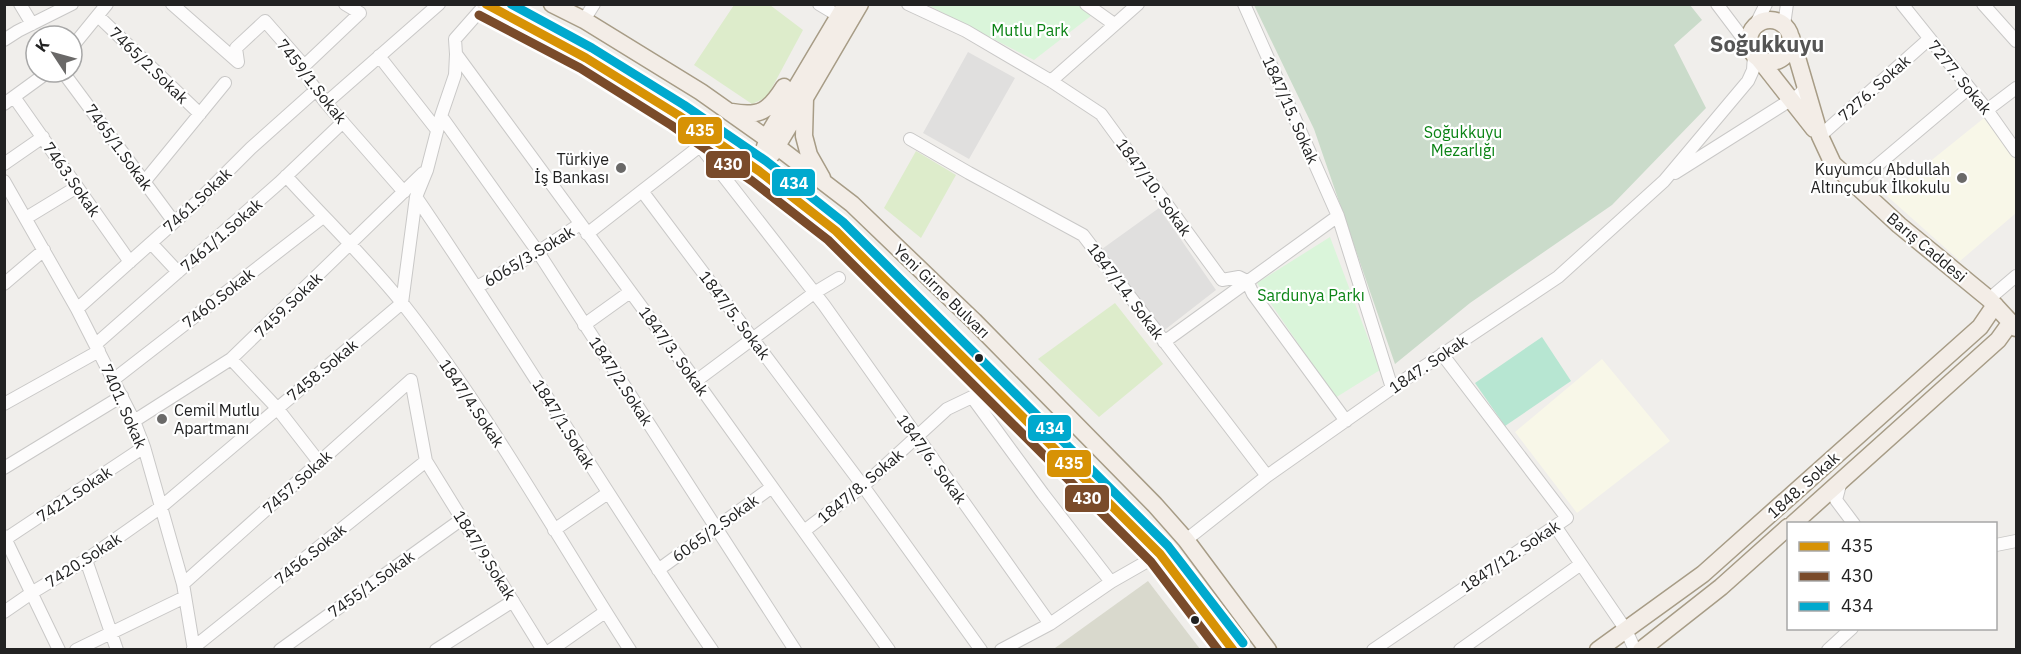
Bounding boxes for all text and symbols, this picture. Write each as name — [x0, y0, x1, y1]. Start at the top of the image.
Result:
park label: Mutlu Park — [991, 20, 1069, 40]
street label: 7465/2.Sokak — [105, 22, 193, 108]
north arrow — [24, 24, 84, 84]
district label: Soğukkuyu — [1710, 29, 1824, 58]
text: K — [31, 35, 53, 56]
street label: 7459/1.Sokak — [273, 35, 352, 128]
street label: 7277. Sokak — [1924, 36, 1996, 119]
street label: 7276. Sokak — [1834, 50, 1915, 126]
street label: 1847/15. Sokak — [1258, 53, 1324, 167]
street label: 7465/1.Sokak — [81, 100, 157, 195]
line badge: 435 — [677, 116, 723, 145]
text: 435 — [686, 120, 715, 140]
park label: Soğukkuyu Mezarlığı — [1424, 122, 1502, 160]
street label: 1847/10. Sokak — [1112, 134, 1196, 240]
street label: 7463.Sokak — [39, 138, 105, 221]
place label: Türkiye İş Bankası — [534, 149, 609, 187]
line badge: 430 — [705, 150, 751, 179]
text: 430 — [714, 154, 743, 174]
place label: Kuyumcu Abdullah Altınçubuk İlkokulu — [1810, 159, 1950, 197]
marker: Türkiye İş Bankası — [614, 161, 628, 175]
street label: 7461.Sokak — [159, 163, 236, 237]
line badge: 434 — [771, 168, 816, 197]
marker: Kuyumcu Abdullah Altınçubuk İlkokulu — [1955, 171, 1969, 185]
text: 434 — [780, 173, 809, 193]
street label: 7461/1.Sokak — [176, 194, 266, 276]
street label: Barış Caddesi — [1883, 208, 1971, 286]
street label: 6065/3.Sokak — [480, 221, 578, 291]
street label: 1847/14. Sokak — [1083, 239, 1169, 344]
street label: Yeni Girne Bulvarı — [889, 240, 995, 342]
street label: 7460.Sokak — [178, 263, 259, 332]
street label: 7459.Sokak — [250, 267, 326, 342]
street label: 1847/5. Sokak — [695, 267, 775, 364]
park label: Sardunya Parkı — [1257, 285, 1365, 305]
street label: 1847/3. Sokak — [635, 302, 714, 400]
street label: 1847. Sokak — [1385, 330, 1471, 397]
street label: 1847/2.Sokak — [585, 333, 657, 430]
street label: 7458.Sokak — [283, 334, 362, 405]
unlabelled marker — [973, 352, 985, 364]
street label: 1847/4.Sokak — [435, 355, 509, 451]
street label: 7401. Sokak — [97, 361, 152, 452]
street label: 1847/1.Sokak — [528, 375, 600, 473]
place label: Cemil Mutlu Apartmanı — [174, 400, 260, 438]
street label: 1847/6. Sokak — [893, 410, 972, 508]
marker: Cemil Mutlu Apartmanı — [155, 412, 169, 426]
line badge: 434 — [1027, 414, 1072, 442]
text: 434 — [1036, 418, 1065, 438]
street label: 1847/8. Sokak — [813, 444, 907, 528]
street label: 7457.Sokak — [258, 445, 336, 518]
street label: 1848. Sokak — [1763, 447, 1844, 523]
line badge: 435 — [1046, 449, 1092, 478]
text: 435 — [1055, 453, 1084, 473]
street label: 7421.Sokak — [33, 461, 116, 526]
line badge: 430 — [1064, 484, 1110, 513]
text: 430 — [1073, 488, 1102, 508]
street label: 6065/2.Sokak — [668, 490, 763, 566]
street label: 1847/9.Sokak — [449, 506, 521, 604]
street label: 1847/12. Sokak — [1457, 515, 1564, 597]
street label: 7456.Sokak — [270, 519, 350, 589]
legend — [1787, 522, 1997, 630]
street label: 7420.Sokak — [41, 528, 125, 592]
text: 435 — [1841, 534, 1873, 557]
street label: 7455/1.Sokak — [324, 546, 419, 622]
text: 430 — [1841, 564, 1873, 587]
text: 434 — [1841, 594, 1874, 617]
unlabelled marker — [1189, 614, 1201, 626]

